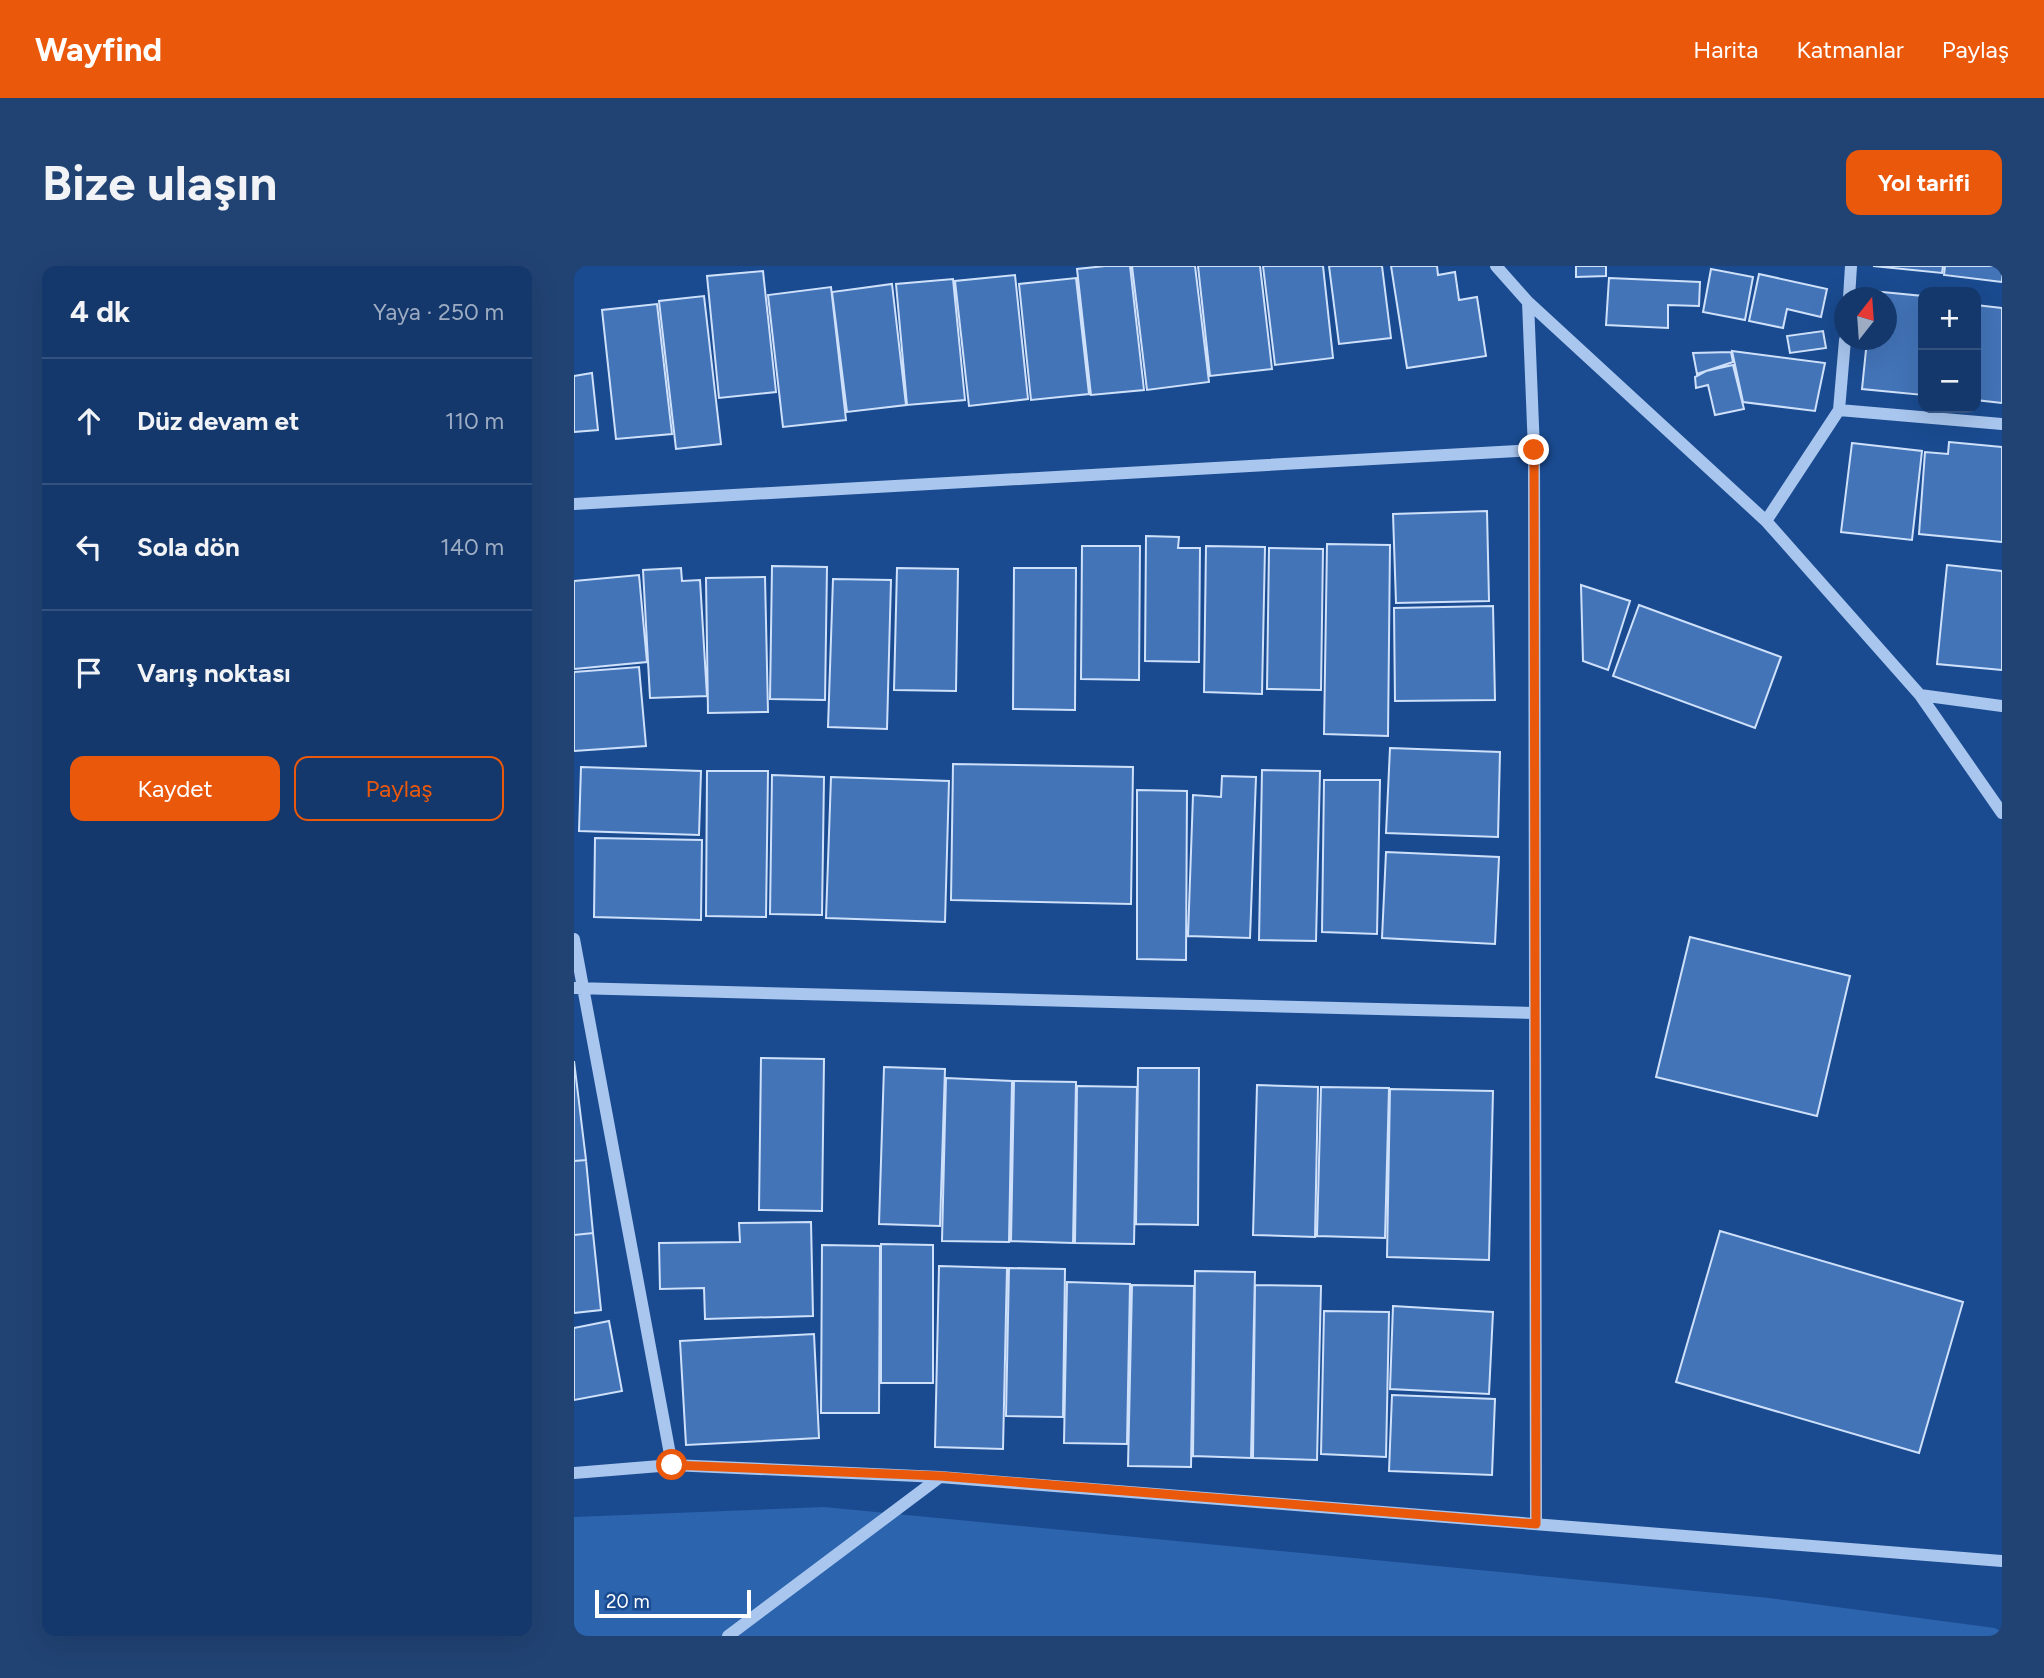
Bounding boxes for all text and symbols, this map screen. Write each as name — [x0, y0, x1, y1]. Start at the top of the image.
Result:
text: Wayfind — [35, 30, 162, 69]
text: Harita — [1693, 35, 1758, 64]
text: Katmanlar — [1796, 35, 1904, 64]
text: Paylaş — [1942, 35, 2009, 64]
button: Yol tarifi — [1846, 150, 2002, 215]
text: Bize ulaşın — [42, 153, 277, 212]
north arrow — [1834, 287, 1897, 350]
map controls — [1918, 287, 1981, 413]
button: + — [1918, 287, 1981, 350]
text: 4 dk — [70, 293, 130, 330]
text: Yaya · 250 m — [373, 298, 504, 326]
button: − — [1918, 350, 1981, 413]
icon: ahead — [70, 402, 108, 440]
text: Düz devam et — [137, 405, 299, 437]
text: 110 m — [445, 407, 504, 435]
route end — [1518, 434, 1549, 465]
icon: left — [70, 528, 108, 566]
text: Sola dön — [137, 531, 240, 563]
text: 140 m — [440, 533, 504, 561]
icon: arrive — [70, 654, 108, 692]
text: Varış noktası — [137, 657, 291, 689]
button: Kaydet — [70, 756, 280, 821]
button: Paylaş — [294, 756, 504, 821]
route start — [656, 1449, 687, 1480]
scale bar — [595, 1587, 751, 1619]
text: 20 m — [606, 1590, 650, 1613]

